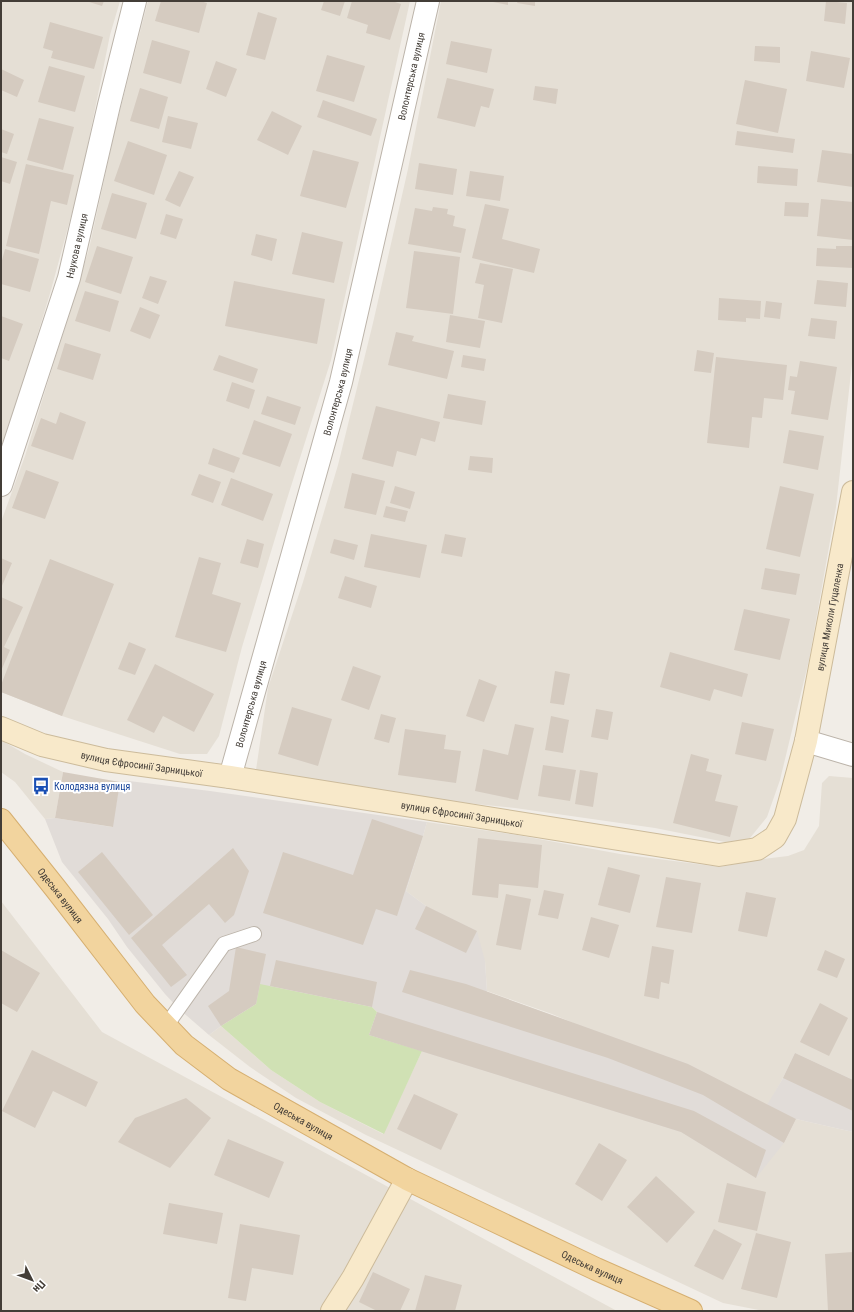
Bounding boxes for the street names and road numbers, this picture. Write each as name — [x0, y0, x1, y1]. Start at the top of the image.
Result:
street label: Волонтерська вулиця — [395, 31, 426, 121]
street label: Наукова вулиця — [64, 212, 89, 279]
street label: Волонтерська вулиця — [321, 347, 354, 437]
street label: вулиця Миколи Гуцаленка — [814, 562, 845, 672]
street label: Волонтерська вулиця — [233, 659, 268, 749]
street label: вулиця Єфросинії Зарницької — [80, 749, 204, 779]
street label: вулиця Єфросинії Зарницької — [400, 799, 524, 829]
street label: Одеська вулиця — [36, 866, 86, 925]
street label: Одеська вулиця — [272, 1100, 335, 1142]
street label: Одеська вулиця — [560, 1248, 625, 1286]

